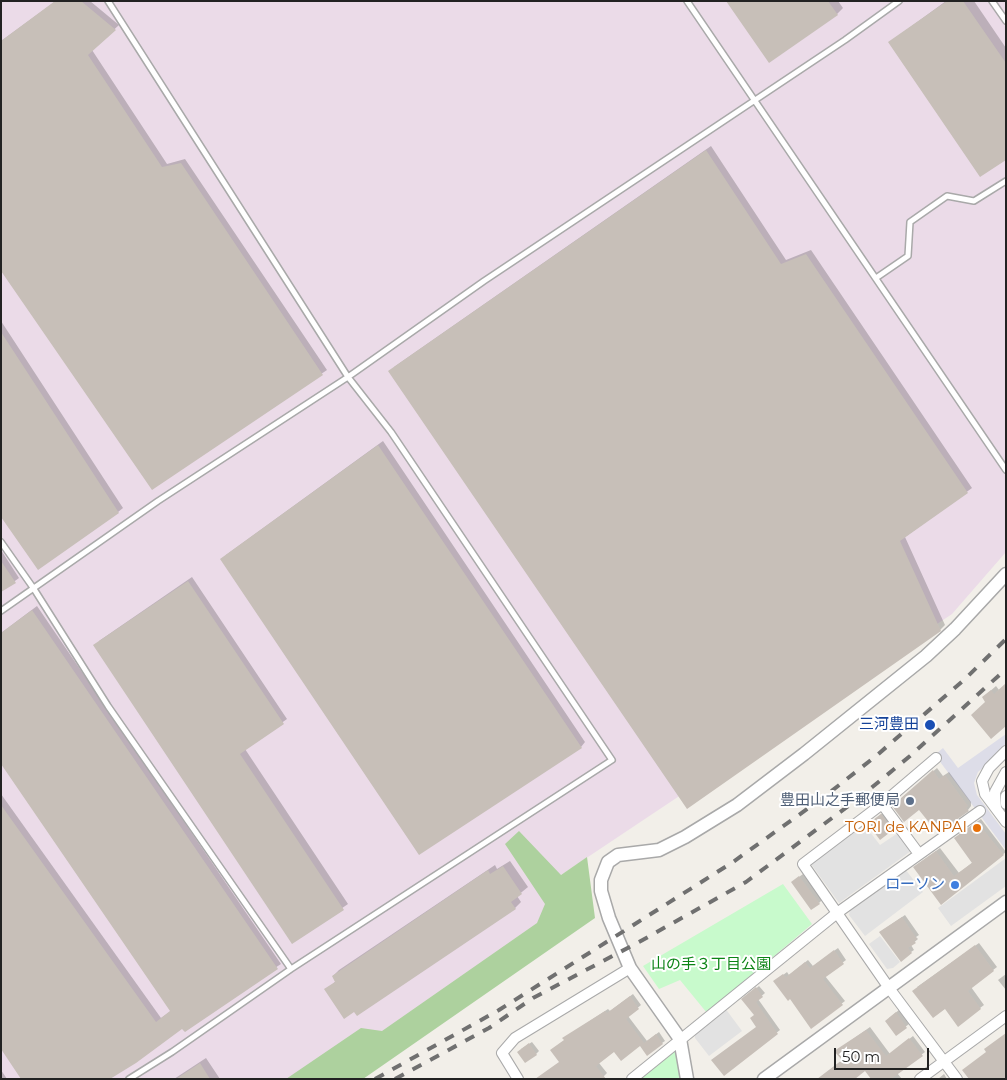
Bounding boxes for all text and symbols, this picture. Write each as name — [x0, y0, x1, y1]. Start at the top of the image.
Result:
place label: 三河豊田 — [859, 716, 919, 734]
marker: 三河豊田 — [923, 718, 937, 732]
place label: 豊田山之手郵便局 — [780, 792, 900, 810]
marker: 豊田山之手郵便局 — [904, 795, 916, 807]
place label: TORI de KANPAI — [845, 819, 967, 837]
marker: TORI de KANPAI — [971, 822, 983, 834]
place label: ローソン — [885, 876, 945, 894]
marker: ローソン — [949, 879, 961, 891]
park label: 山の手３丁目公園 — [651, 956, 771, 974]
scale bar — [837, 1038, 932, 1070]
text: 50 m — [842, 1047, 880, 1066]

